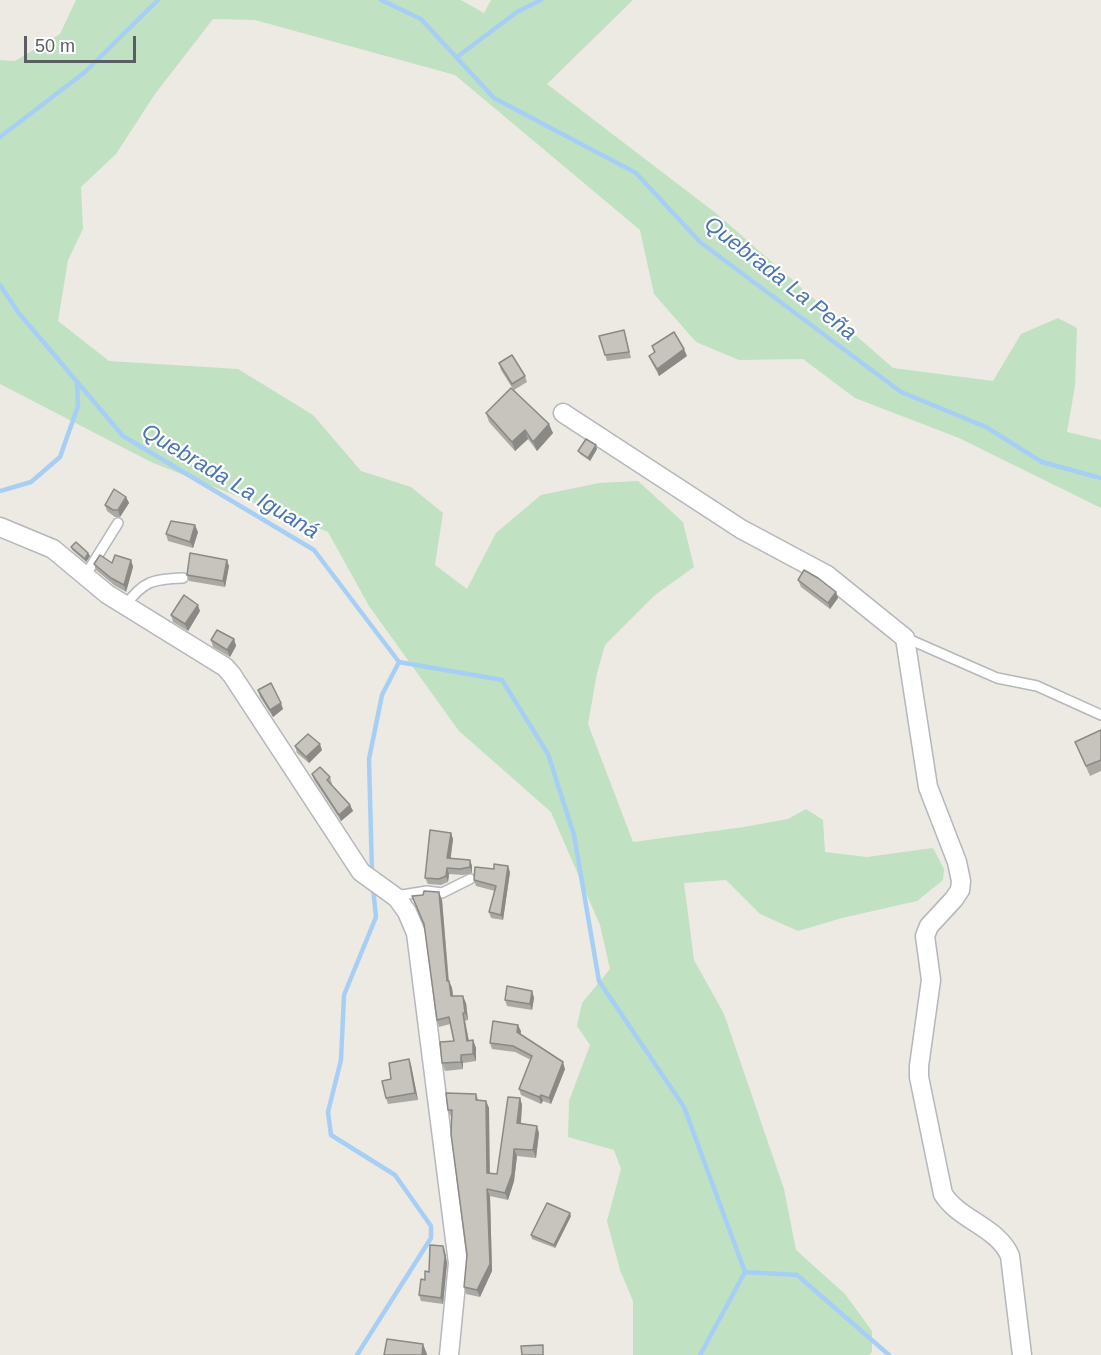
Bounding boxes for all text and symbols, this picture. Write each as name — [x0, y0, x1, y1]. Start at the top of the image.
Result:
scale bar — [27, 24, 140, 62]
text: 50 m — [35, 36, 75, 56]
water label: Quebrada La Peña — [699, 211, 861, 347]
water label: Quebrada La Iguaná — [137, 419, 323, 545]

